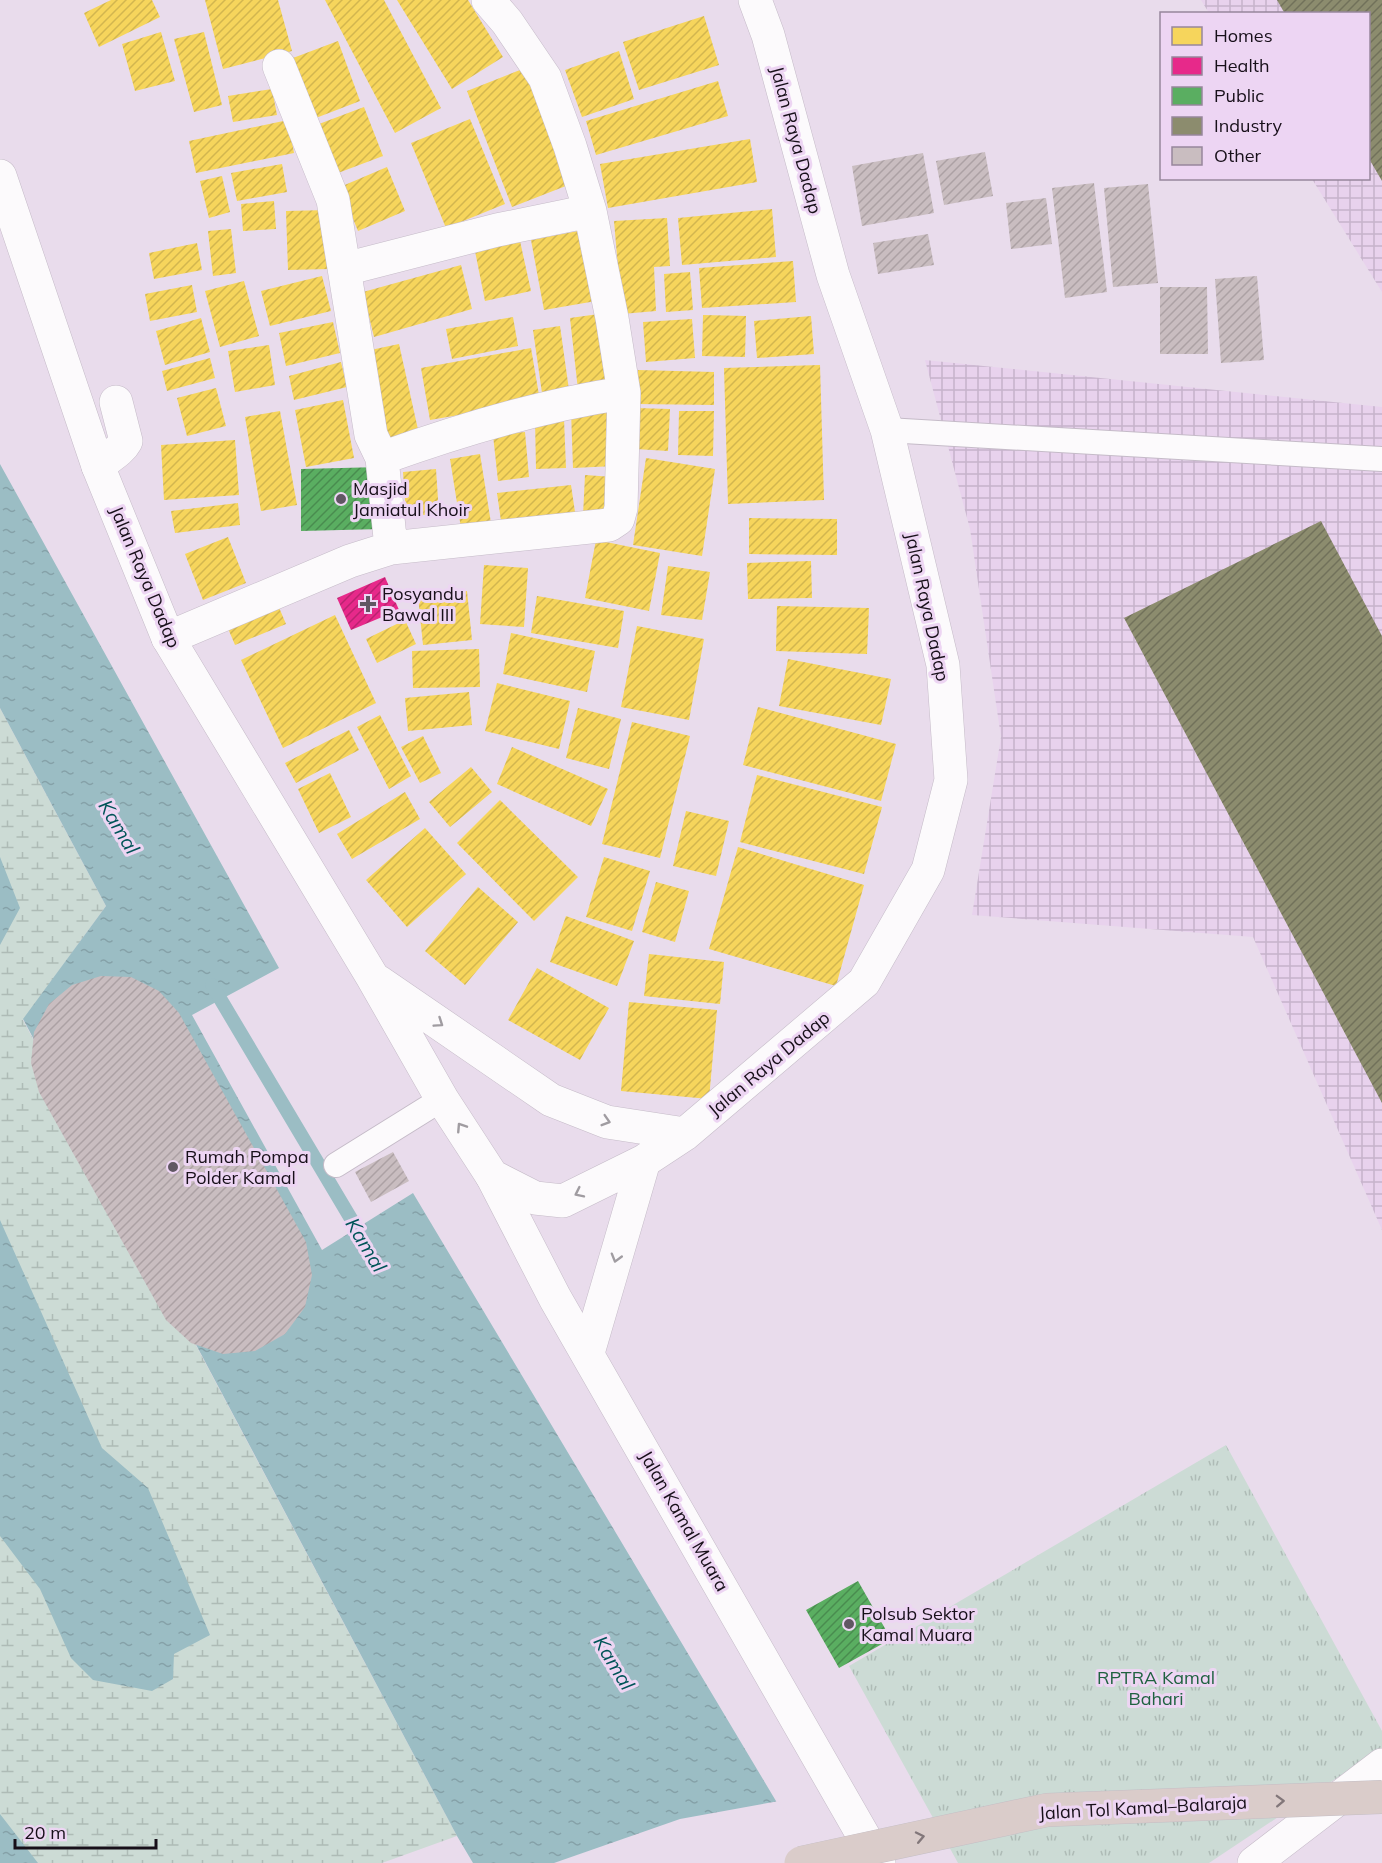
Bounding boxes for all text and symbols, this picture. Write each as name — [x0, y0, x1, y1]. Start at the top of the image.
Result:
legend — [1160, 12, 1370, 180]
text: Homes — [1214, 24, 1273, 47]
text: Health — [1214, 54, 1270, 77]
street label: Jalan Raya Dadap — [766, 64, 827, 216]
text: Public — [1214, 84, 1264, 107]
text: Industry — [1214, 114, 1283, 137]
text: Other — [1214, 144, 1262, 167]
place label: Masjid Jamiatul Khoir — [353, 477, 470, 521]
marker: Masjid Jamiatul Khoir — [334, 492, 348, 506]
street label: Jalan Raya Dadap — [105, 502, 186, 651]
street label: Jalan Raya Dadap — [900, 530, 955, 683]
place label: Posyandu Bawal III — [382, 582, 464, 626]
marker: Posyandu Bawal III — [359, 595, 377, 613]
water label: Kamal — [94, 795, 145, 859]
street label: Jalan Raya Dadap — [703, 1006, 834, 1121]
one-way arrow — [432, 1016, 443, 1027]
one-way arrow — [600, 1114, 611, 1126]
one-way arrow — [456, 1123, 468, 1133]
place label: Rumah Pompa Polder Kamal — [185, 1145, 309, 1189]
marker: Rumah Pompa Polder Kamal — [166, 1160, 180, 1174]
one-way arrow — [574, 1186, 585, 1197]
water label: Kamal — [341, 1213, 392, 1277]
one-way arrow — [610, 1253, 623, 1263]
street label: Jalan Kamal Muara — [635, 1446, 734, 1595]
place label: Polsub Sektor Kamal Muara — [861, 1602, 975, 1646]
marker: Polsub Sektor Kamal Muara — [842, 1617, 856, 1631]
water label: Kamal — [589, 1631, 640, 1695]
park label: RPTRA Kamal Bahari — [1097, 1666, 1215, 1710]
street label: Jalan Tol Kamal–Balaraja — [1038, 1791, 1248, 1824]
one-way arrow — [1275, 1794, 1284, 1807]
scale bar — [15, 1812, 156, 1850]
text: 20 m — [24, 1821, 66, 1844]
one-way arrow — [915, 1832, 925, 1845]

